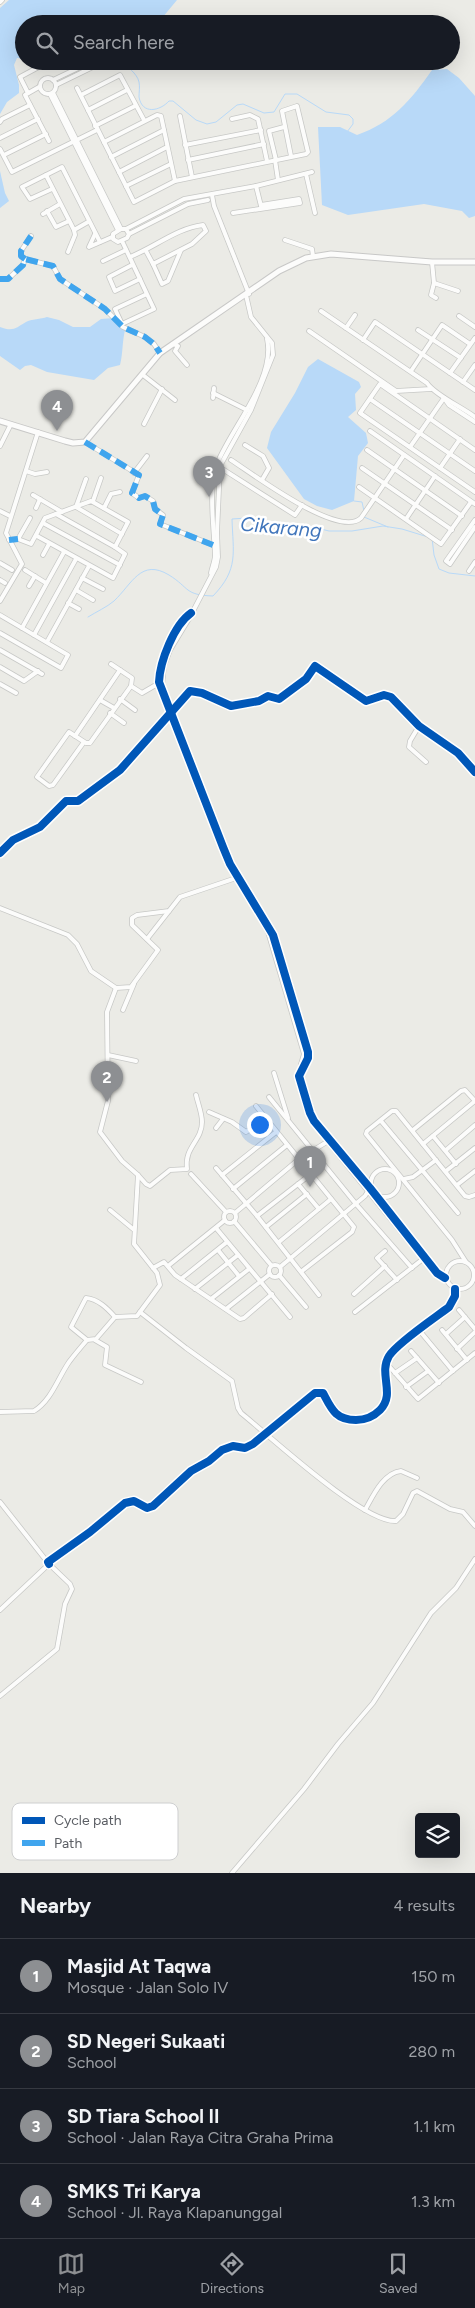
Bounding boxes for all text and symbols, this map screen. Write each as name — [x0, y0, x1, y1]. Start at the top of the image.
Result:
search box — [15, 15, 460, 70]
icon: search — [33, 29, 61, 57]
text: Search here — [73, 31, 175, 54]
pin: 4 — [41, 390, 73, 431]
pin: 3 — [193, 456, 225, 497]
water label: Cikarang — [239, 511, 323, 543]
pin: 2 — [91, 1061, 123, 1102]
your location — [247, 1112, 273, 1138]
pin: 1 — [294, 1146, 326, 1187]
legend — [12, 1803, 178, 1860]
text: Cycle path — [54, 1812, 122, 1829]
map controls — [415, 1813, 460, 1858]
button: layers — [415, 1813, 460, 1858]
text: Path — [54, 1835, 82, 1852]
text: Nearby — [20, 1893, 91, 1918]
text: 4 results — [394, 1896, 455, 1915]
text: Masjid At Taqwa — [67, 1955, 211, 1978]
text: 1 — [33, 1967, 39, 1986]
text: 150 m — [411, 1967, 455, 1986]
text: Mosque · Jalan Solo IV — [67, 1978, 228, 1997]
text: SD Negeri Sukaati — [67, 2030, 225, 2053]
text: 2 — [31, 2042, 41, 2061]
text: 280 m — [408, 2042, 455, 2061]
text: School — [67, 2053, 117, 2072]
text: SD Tiara School II — [67, 2105, 219, 2128]
text: 3 — [32, 2117, 40, 2136]
text: 1.1 km — [413, 2117, 455, 2136]
text: School · Jalan Raya Citra Graha Prima — [67, 2128, 334, 2147]
text: SMKS Tri Karya — [67, 2180, 201, 2203]
text: 4 — [31, 2192, 41, 2211]
text: 1.3 km — [411, 2192, 455, 2211]
text: School · Jl. Raya Klapanunggal — [67, 2203, 282, 2222]
tab: Map — [57, 2250, 85, 2297]
tab: Directions — [200, 2250, 264, 2297]
tab: Saved — [379, 2250, 418, 2297]

